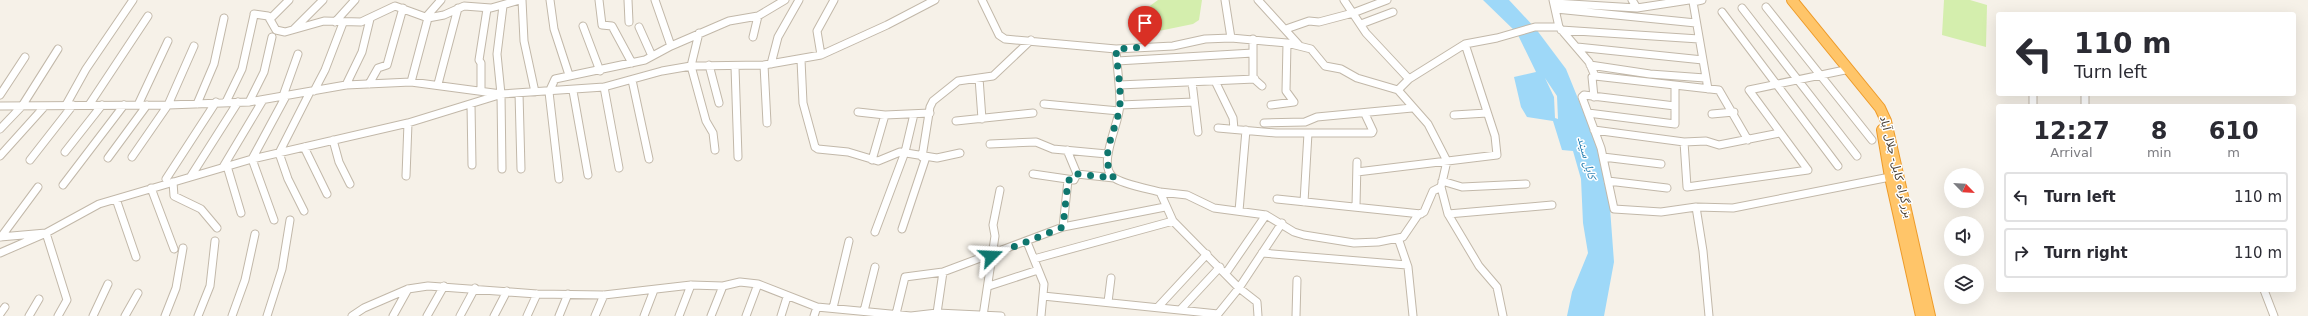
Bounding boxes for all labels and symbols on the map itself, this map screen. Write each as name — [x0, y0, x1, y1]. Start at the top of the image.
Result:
pin — [1128, 6, 1162, 47]
street label: بزرگراه کابل- جلال آباد — [1877, 114, 1916, 219]
water label: کابل سيند — [1574, 135, 1600, 183]
north arrow — [1944, 168, 1984, 208]
position arrow — [970, 235, 1012, 277]

